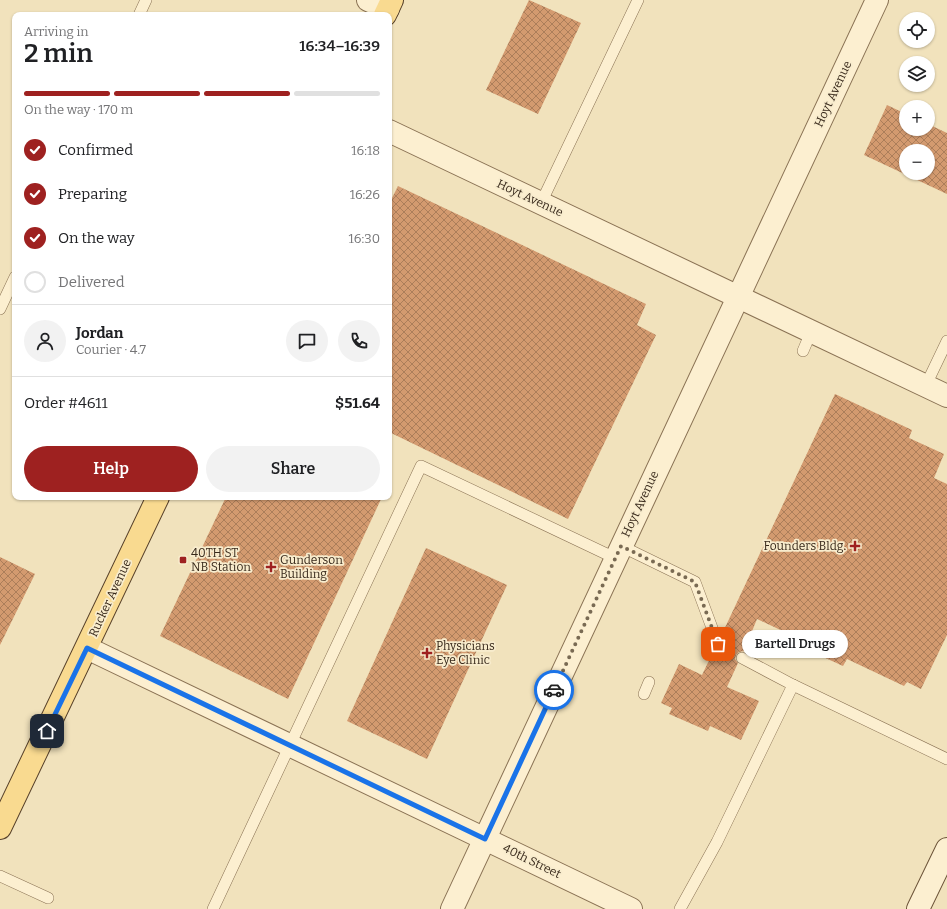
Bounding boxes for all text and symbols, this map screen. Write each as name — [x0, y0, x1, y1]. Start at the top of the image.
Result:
map controls — [899, 12, 935, 180]
button: locate — [899, 12, 935, 48]
text: Arriving in — [24, 24, 89, 39]
text: 16:34–16:39 — [299, 37, 380, 55]
text: 2 min — [24, 38, 93, 69]
button: layers — [899, 56, 935, 92]
street label: Hoyt Avenue — [812, 59, 854, 129]
button: + — [899, 100, 935, 136]
text: On the way · 170 m — [24, 102, 133, 117]
icon: check — [24, 139, 46, 161]
text: Confirmed — [58, 141, 133, 159]
text: 16:18 — [351, 143, 380, 158]
button: − — [899, 144, 935, 180]
street label: Hoyt Avenue — [495, 177, 565, 219]
icon: check — [24, 183, 46, 205]
text: Preparing — [58, 185, 127, 203]
text: 16:26 — [350, 187, 380, 202]
icon: check — [24, 227, 46, 249]
text: On the way — [58, 229, 135, 247]
text: 16:30 — [349, 231, 380, 246]
text: Delivered — [58, 273, 125, 291]
button: person — [24, 320, 66, 362]
button: chat — [286, 320, 328, 362]
button: phone — [338, 320, 380, 362]
text: Jordan — [76, 324, 123, 342]
text: Courier · 4.7 — [76, 342, 146, 357]
text: Order #4611 — [24, 394, 108, 412]
text: $51.64 — [335, 394, 380, 412]
button: Help — [24, 446, 198, 492]
button: Share — [206, 446, 380, 492]
street label: Hoyt Avenue — [619, 469, 661, 539]
place label: Founders Bldg. — [764, 539, 846, 553]
marker: Founders Bldg. — [849, 540, 861, 552]
place label: 40TH ST NB Station — [191, 546, 251, 574]
place label: Gunderson Building — [280, 553, 343, 581]
marker: 40TH ST NB Station — [178, 555, 188, 565]
street label: Rucker Avenue — [86, 557, 134, 639]
marker: Gunderson Building — [265, 561, 277, 573]
pin — [701, 627, 735, 661]
callout: Bartell Drugs — [742, 630, 848, 658]
icon: bag — [707, 633, 729, 655]
text: Bartell Drugs — [755, 636, 835, 651]
place label: Physicians Eye Clinic — [436, 639, 495, 667]
marker: Physicians Eye Clinic — [421, 647, 433, 659]
courier — [534, 670, 574, 710]
icon: car — [543, 679, 565, 701]
pin — [30, 714, 64, 748]
icon: home — [36, 720, 58, 742]
street label: 40th Street — [501, 841, 564, 881]

